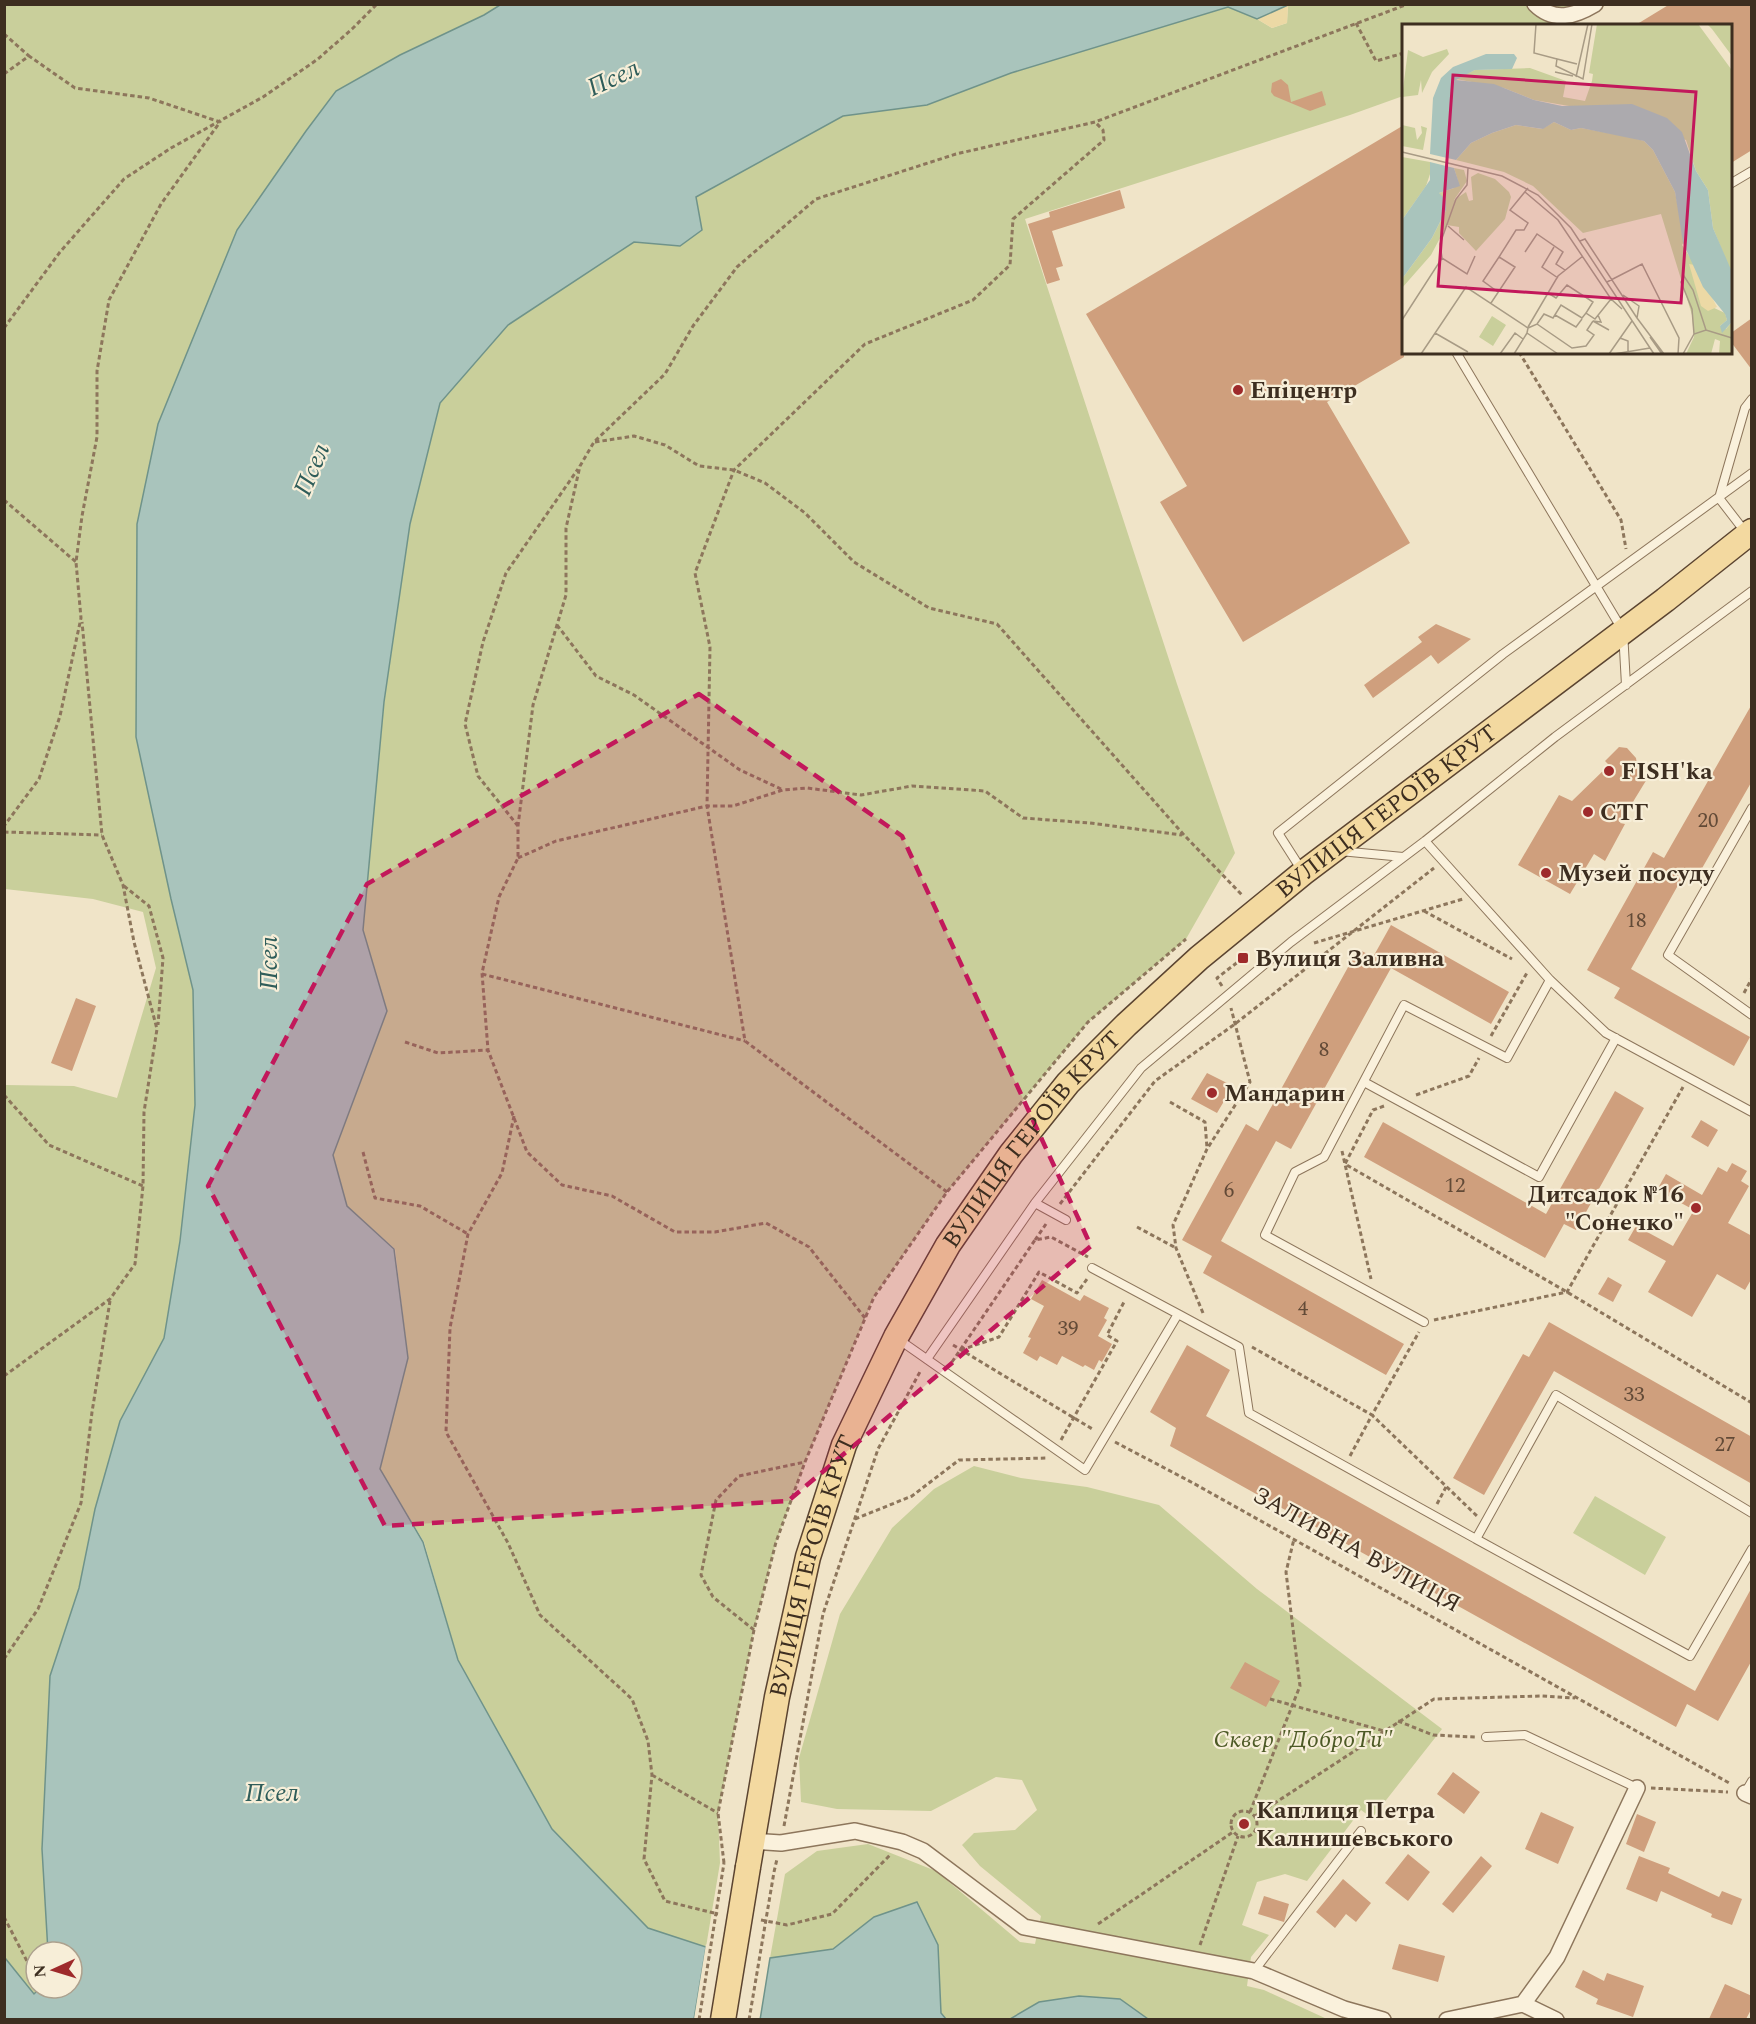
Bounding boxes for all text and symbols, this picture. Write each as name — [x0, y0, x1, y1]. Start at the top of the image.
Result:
inset map — [1402, 24, 1732, 354]
water label: Псел — [580, 48, 647, 107]
place label: Епіцентр — [1250, 373, 1357, 409]
marker: Епіцентр — [1231, 383, 1245, 397]
water label: Псел — [283, 436, 341, 502]
street label: ВУЛИЦЯ ГЕРОЇВ КРУТ — [1268, 715, 1505, 908]
place label: FISH'ka — [1621, 754, 1713, 790]
marker: FISH'ka — [1602, 764, 1616, 778]
place label: СТГ — [1600, 795, 1649, 831]
marker: СТГ — [1581, 805, 1595, 819]
house number: 20 — [1698, 805, 1719, 837]
place label: Музей посуду — [1558, 856, 1716, 892]
marker: Музей посуду — [1539, 866, 1553, 880]
house number: 18 — [1626, 905, 1647, 937]
water label: Псел — [249, 936, 289, 990]
place label: Вулиця Заливна — [1255, 941, 1445, 977]
marker: Вулиця Заливна — [1236, 951, 1250, 965]
street label: ВУЛИЦЯ ГЕРОЇВ КРУТ — [934, 1023, 1130, 1256]
house number: 8 — [1319, 1034, 1329, 1066]
place label: Мандарин — [1224, 1076, 1345, 1112]
marker: Мандарин — [1205, 1086, 1219, 1100]
house number: 12 — [1445, 1170, 1466, 1202]
house number: 6 — [1224, 1175, 1234, 1207]
place label: Дитсадок №16 "Сонечко" — [1528, 1177, 1684, 1241]
marker: Дитсадок №16 "Сонечко" — [1689, 1201, 1703, 1215]
house number: 4 — [1298, 1293, 1309, 1325]
house number: 39 — [1058, 1313, 1079, 1345]
house number: 33 — [1624, 1379, 1645, 1411]
street label: ВУЛИЦЯ ГЕРОЇВ КРУТ — [760, 1429, 865, 1701]
house number: 27 — [1715, 1429, 1736, 1461]
street label: ЗАЛИВНА ВУЛИЦЯ — [1246, 1478, 1467, 1622]
park label: Сквер "ДоброТи" — [1214, 1722, 1393, 1758]
water label: Псел — [245, 1773, 299, 1813]
place label: Каплиця Петра Калнишевського — [1256, 1793, 1453, 1857]
marker: Каплиця Петра Калнишевського — [1237, 1817, 1251, 1831]
north arrow — [24, 1940, 84, 2000]
text: N — [28, 1964, 52, 1978]

